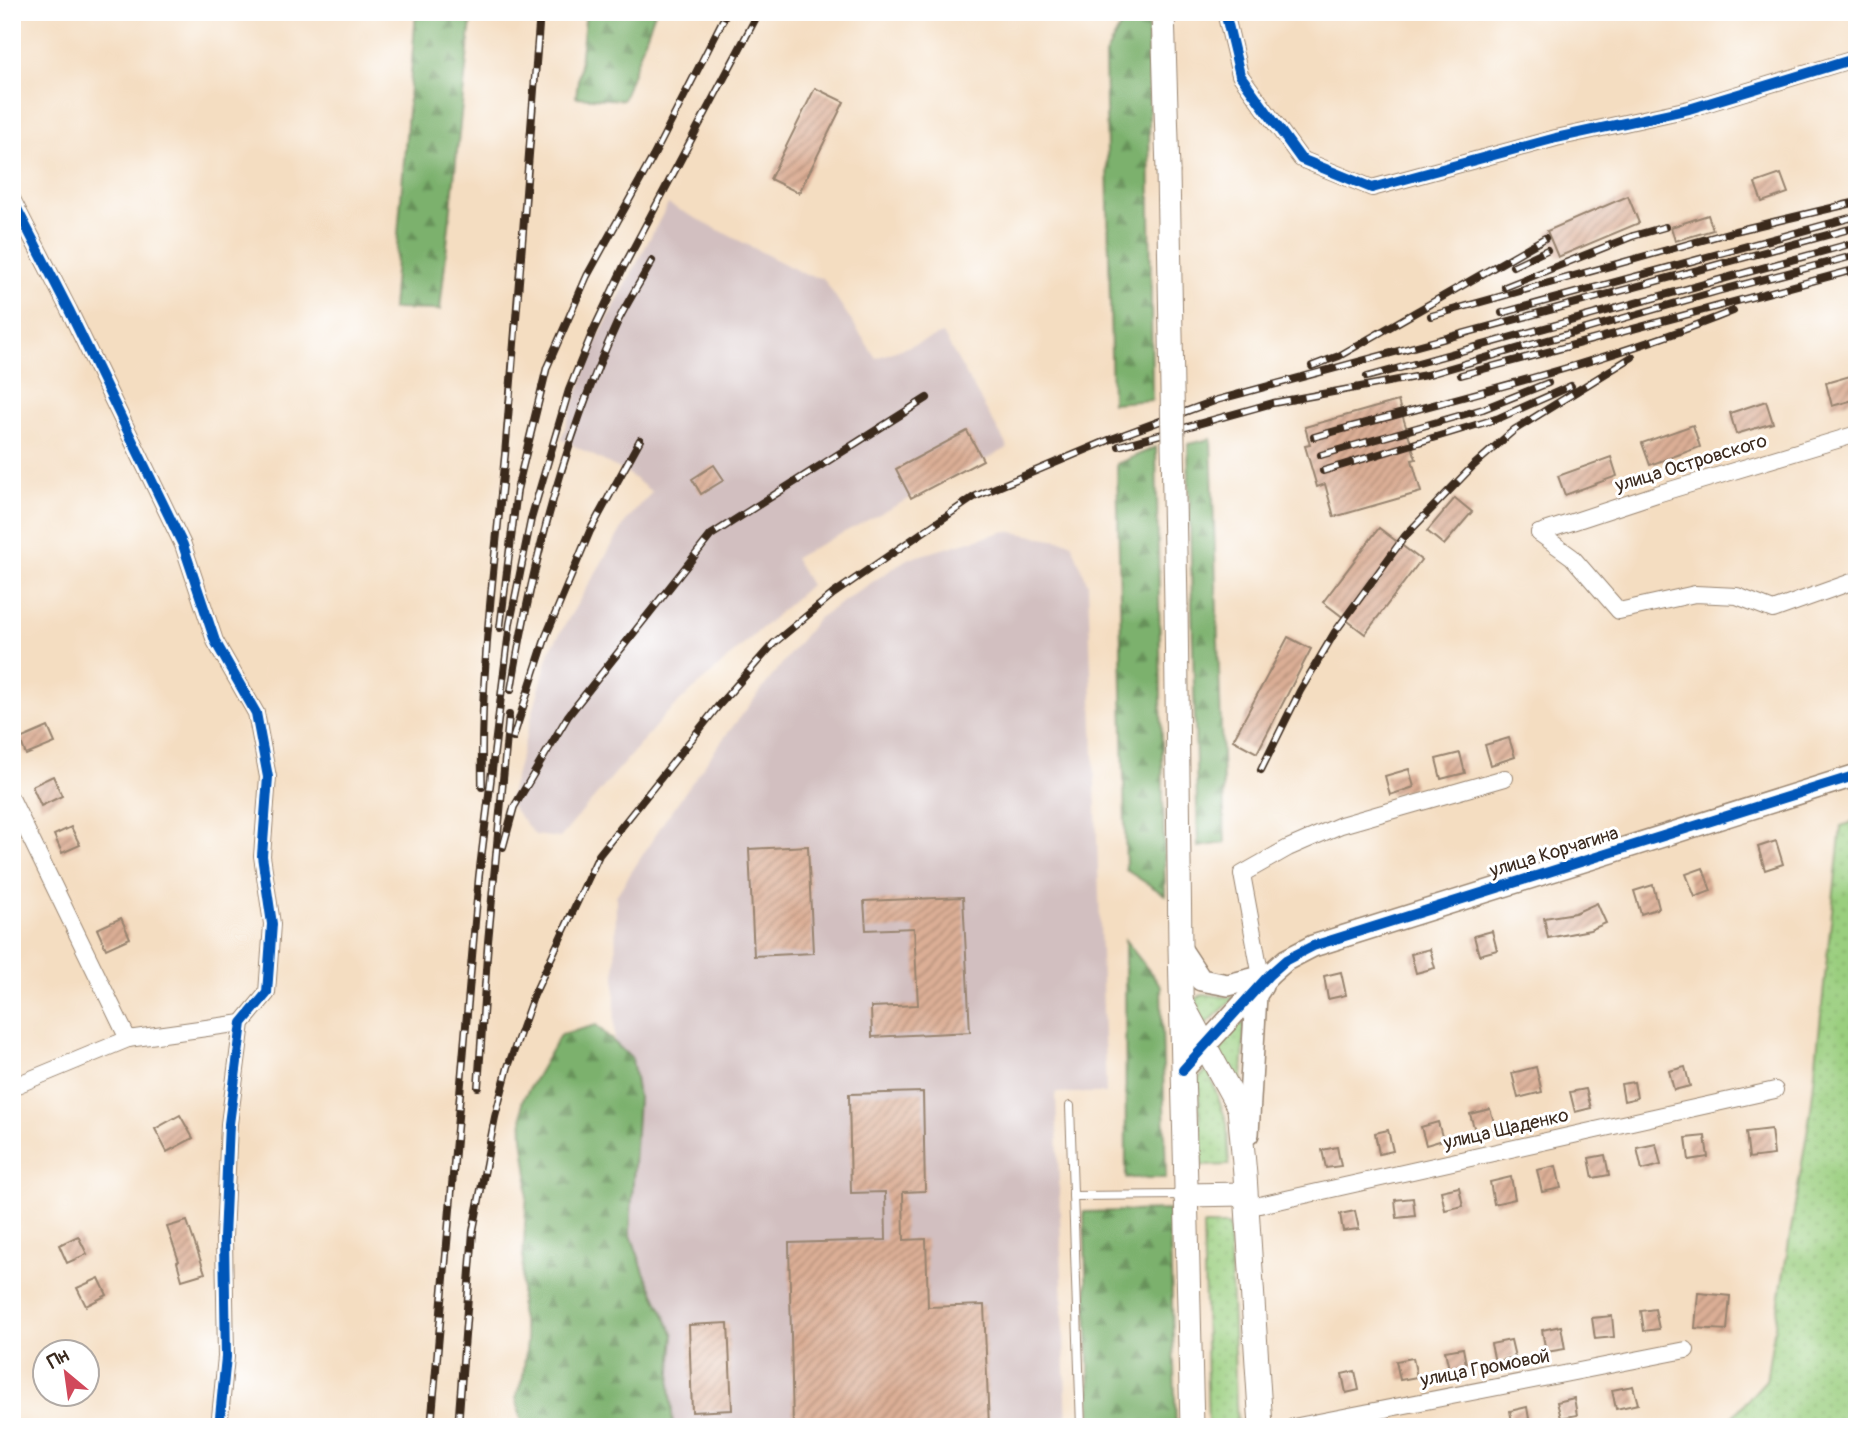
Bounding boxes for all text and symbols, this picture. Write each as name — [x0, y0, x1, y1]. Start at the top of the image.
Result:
street label: улица Островского — [1611, 429, 1770, 498]
street label: улица Корчагина — [1486, 821, 1621, 883]
street label: улица Щаденко — [1440, 1103, 1571, 1155]
north arrow — [32, 1338, 102, 1408]
text: Пн — [43, 1343, 73, 1375]
street label: улица Громовой — [1417, 1344, 1552, 1392]

